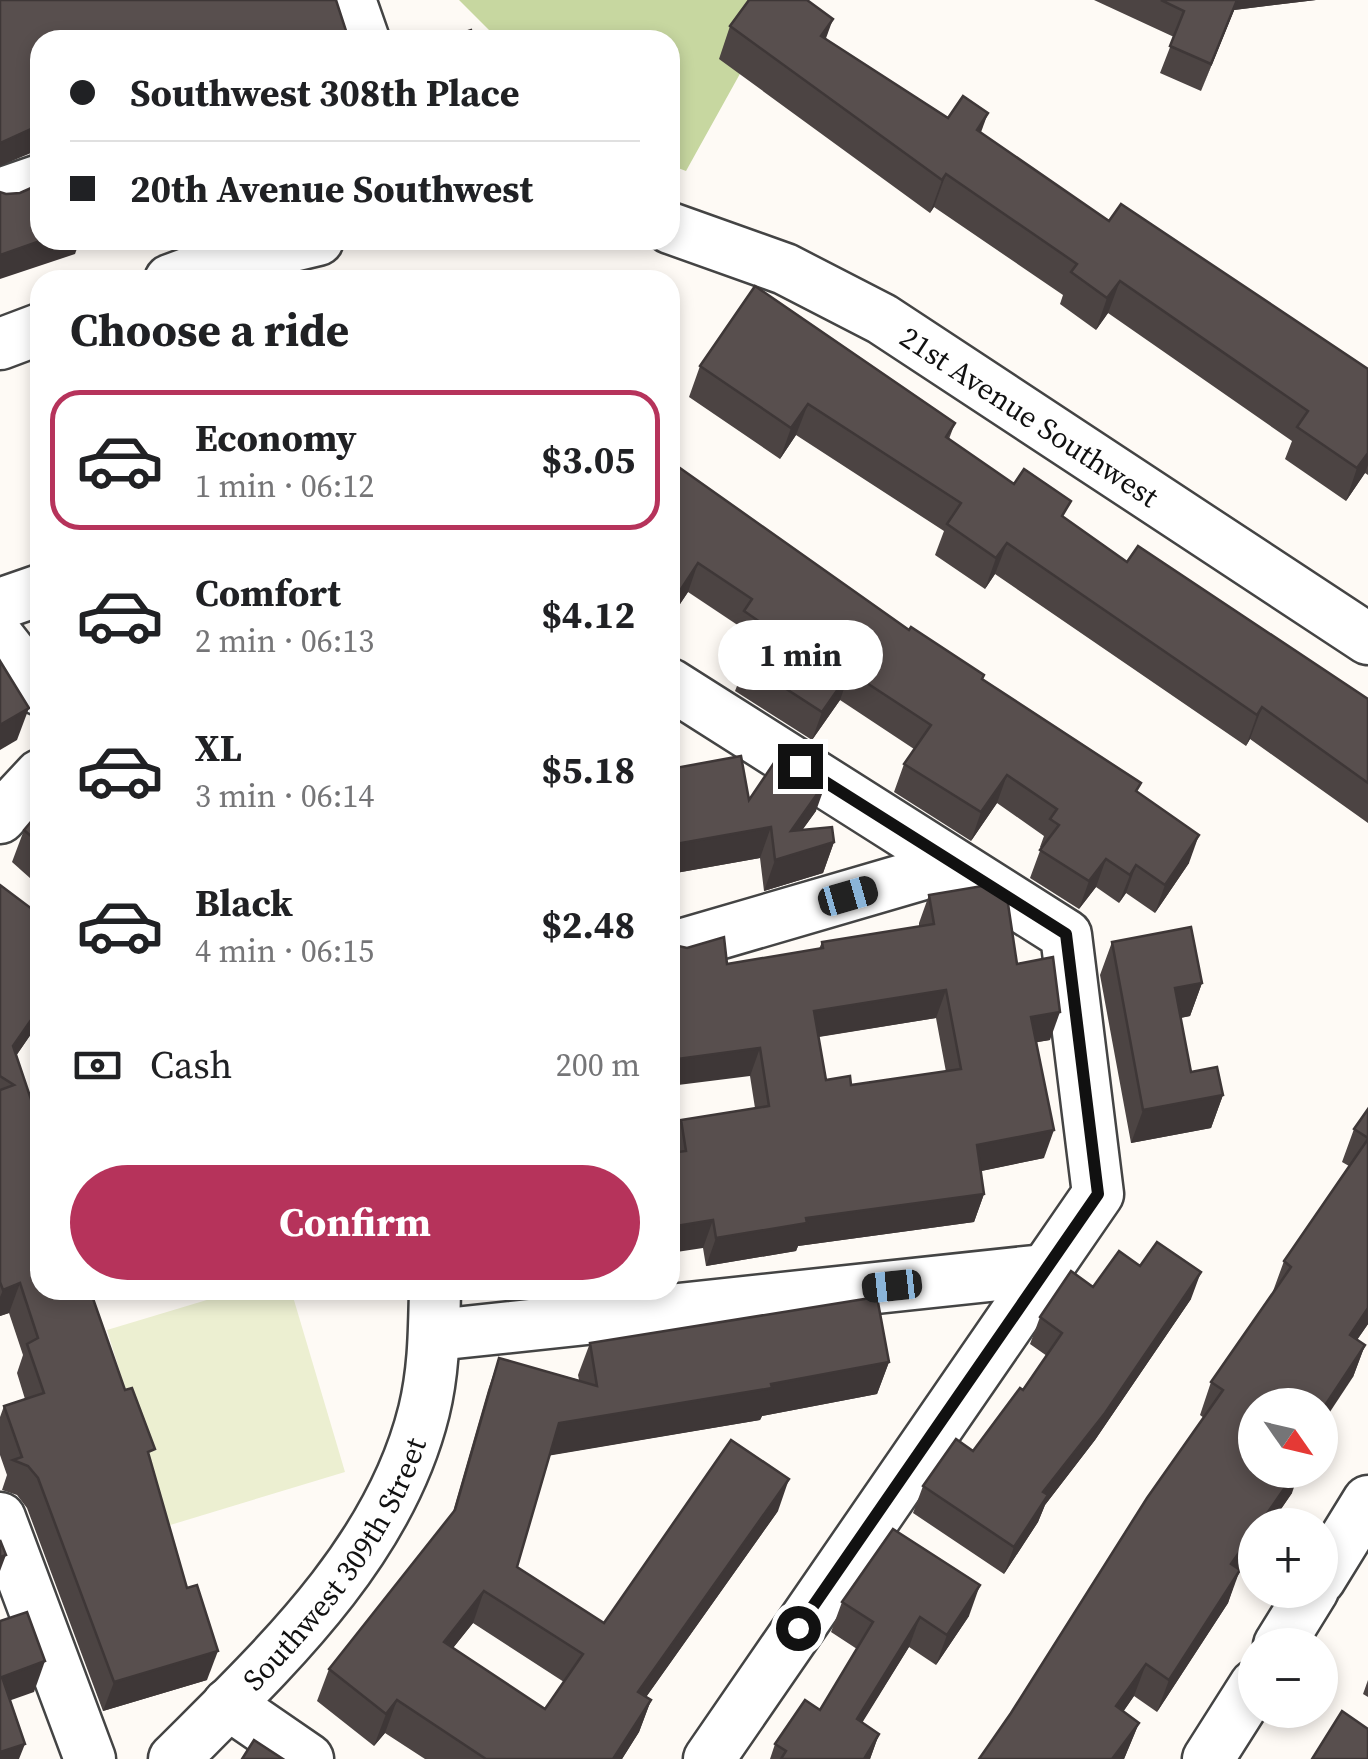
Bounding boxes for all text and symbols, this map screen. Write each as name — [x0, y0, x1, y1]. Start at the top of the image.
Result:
text: Southwest 308th Place — [130, 67, 519, 119]
text: 20th Avenue Southwest — [130, 163, 533, 215]
text: Choose a ride — [70, 299, 349, 361]
street label: 21st Avenue Southwest — [892, 316, 1167, 516]
text: Economy — [195, 412, 357, 464]
icon: car — [75, 415, 165, 505]
text: $3.05 — [541, 434, 635, 486]
text: 1 min · 06:12 — [195, 464, 374, 508]
text: Comfort — [195, 567, 341, 619]
icon: car — [75, 570, 165, 660]
text: $4.12 — [541, 589, 635, 641]
text: 2 min · 06:13 — [195, 619, 374, 663]
callout: 1 min — [718, 621, 882, 691]
text: 1 min — [759, 633, 842, 677]
text: XL — [195, 722, 242, 774]
icon: car — [75, 725, 165, 815]
text: $5.18 — [541, 744, 635, 796]
route end — [778, 744, 823, 789]
text: 3 min · 06:14 — [195, 774, 374, 818]
car — [815, 873, 881, 919]
text: Black — [195, 877, 293, 929]
icon: car — [75, 880, 165, 970]
text: $2.48 — [541, 899, 635, 951]
text: 4 min · 06:15 — [195, 929, 374, 973]
icon: cash — [70, 1038, 125, 1093]
text: Cash — [150, 1039, 232, 1091]
text: 200 m — [556, 1043, 640, 1087]
button: Confirm — [70, 1165, 640, 1280]
car — [861, 1268, 923, 1304]
north arrow — [1238, 1388, 1338, 1488]
map controls — [1238, 1388, 1338, 1728]
street label: Southwest 309th Street — [233, 1432, 436, 1699]
button: + — [1238, 1508, 1338, 1608]
route start — [776, 1606, 821, 1651]
button: − — [1238, 1628, 1338, 1728]

